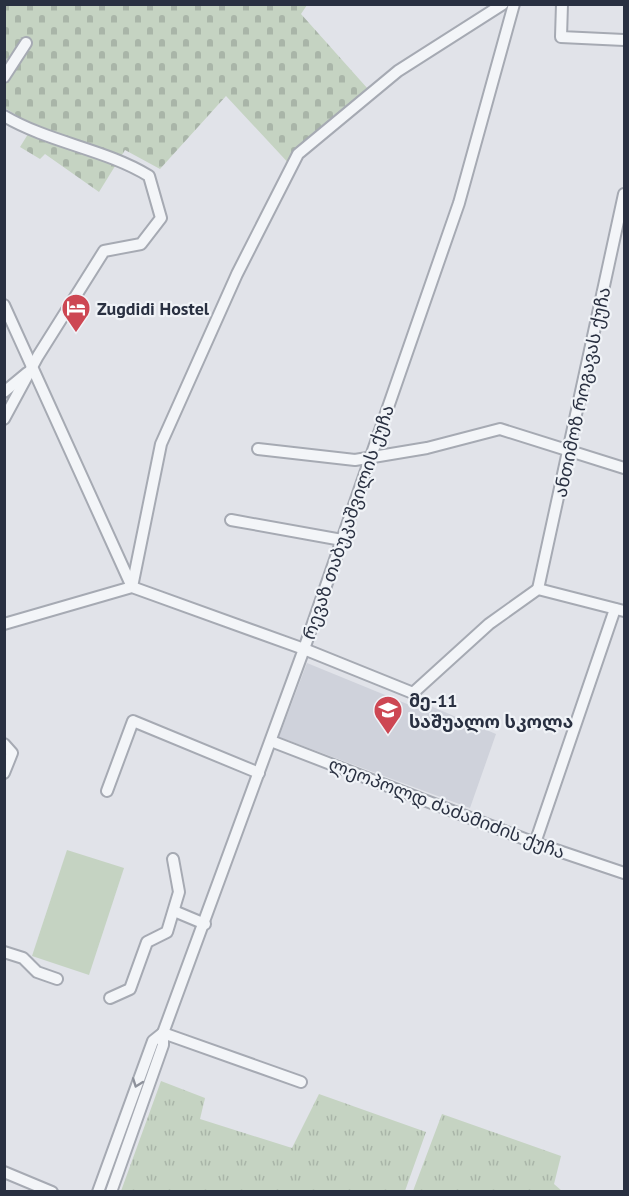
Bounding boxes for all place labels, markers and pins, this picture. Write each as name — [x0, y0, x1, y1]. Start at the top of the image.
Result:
hotel icon: Zugdidi Hostel — [60, 292, 92, 334]
place label: Zugdidi Hostel — [97, 297, 210, 320]
place label: მე-11 საშუალო სკოლა — [409, 689, 573, 733]
school or university icon: მე-11 საშუალო სკოლა — [372, 694, 404, 736]

